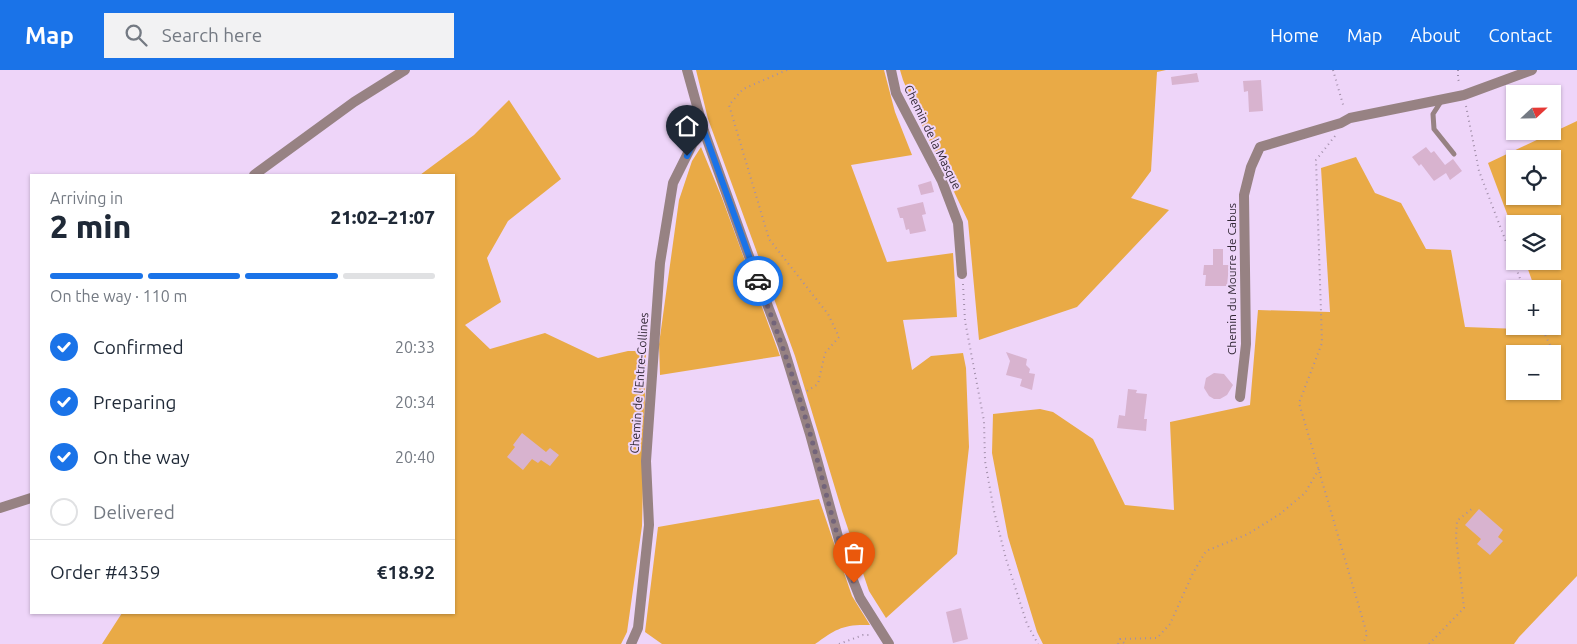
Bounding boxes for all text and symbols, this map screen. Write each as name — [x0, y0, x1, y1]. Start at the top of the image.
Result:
search box — [104, 13, 454, 58]
icon: search — [122, 21, 150, 49]
text: Map — [25, 22, 74, 49]
text: Search here — [162, 24, 262, 46]
text: Home — [1270, 25, 1319, 45]
text: Map — [1347, 25, 1382, 45]
text: About — [1410, 25, 1460, 45]
text: Contact — [1488, 25, 1552, 45]
street label: Chemin de la Masque — [902, 83, 964, 191]
north arrow — [1506, 85, 1561, 140]
map controls — [1506, 85, 1561, 400]
pin — [666, 105, 708, 156]
icon: home — [673, 112, 701, 140]
button: locate — [1506, 150, 1561, 205]
text: Arriving in — [50, 189, 123, 207]
street label: Chemin du Mourre de Cabus — [1225, 203, 1238, 355]
text: 21:02–21:07 — [330, 206, 435, 228]
text: 2 min — [50, 208, 131, 244]
button: layers — [1506, 215, 1561, 270]
courier — [733, 256, 783, 306]
icon: car — [744, 267, 772, 295]
button: + — [1506, 280, 1561, 335]
text: On the way · 110 m — [50, 287, 187, 305]
street label: Chemin de l'Entre-Collines — [628, 312, 650, 454]
icon: check — [50, 333, 78, 361]
text: Confirmed — [93, 336, 184, 358]
text: 20:33 — [395, 338, 435, 356]
button: − — [1506, 345, 1561, 400]
icon: check — [50, 388, 78, 416]
text: Preparing — [93, 391, 177, 413]
text: 20:34 — [395, 393, 435, 411]
icon: check — [50, 443, 78, 471]
text: On the way — [93, 446, 190, 468]
text: 20:40 — [395, 448, 435, 466]
text: Delivered — [93, 501, 175, 523]
pin — [833, 532, 875, 583]
icon: bag — [840, 539, 868, 567]
text: Order #4359 — [50, 561, 160, 583]
text: €18.92 — [377, 561, 435, 583]

